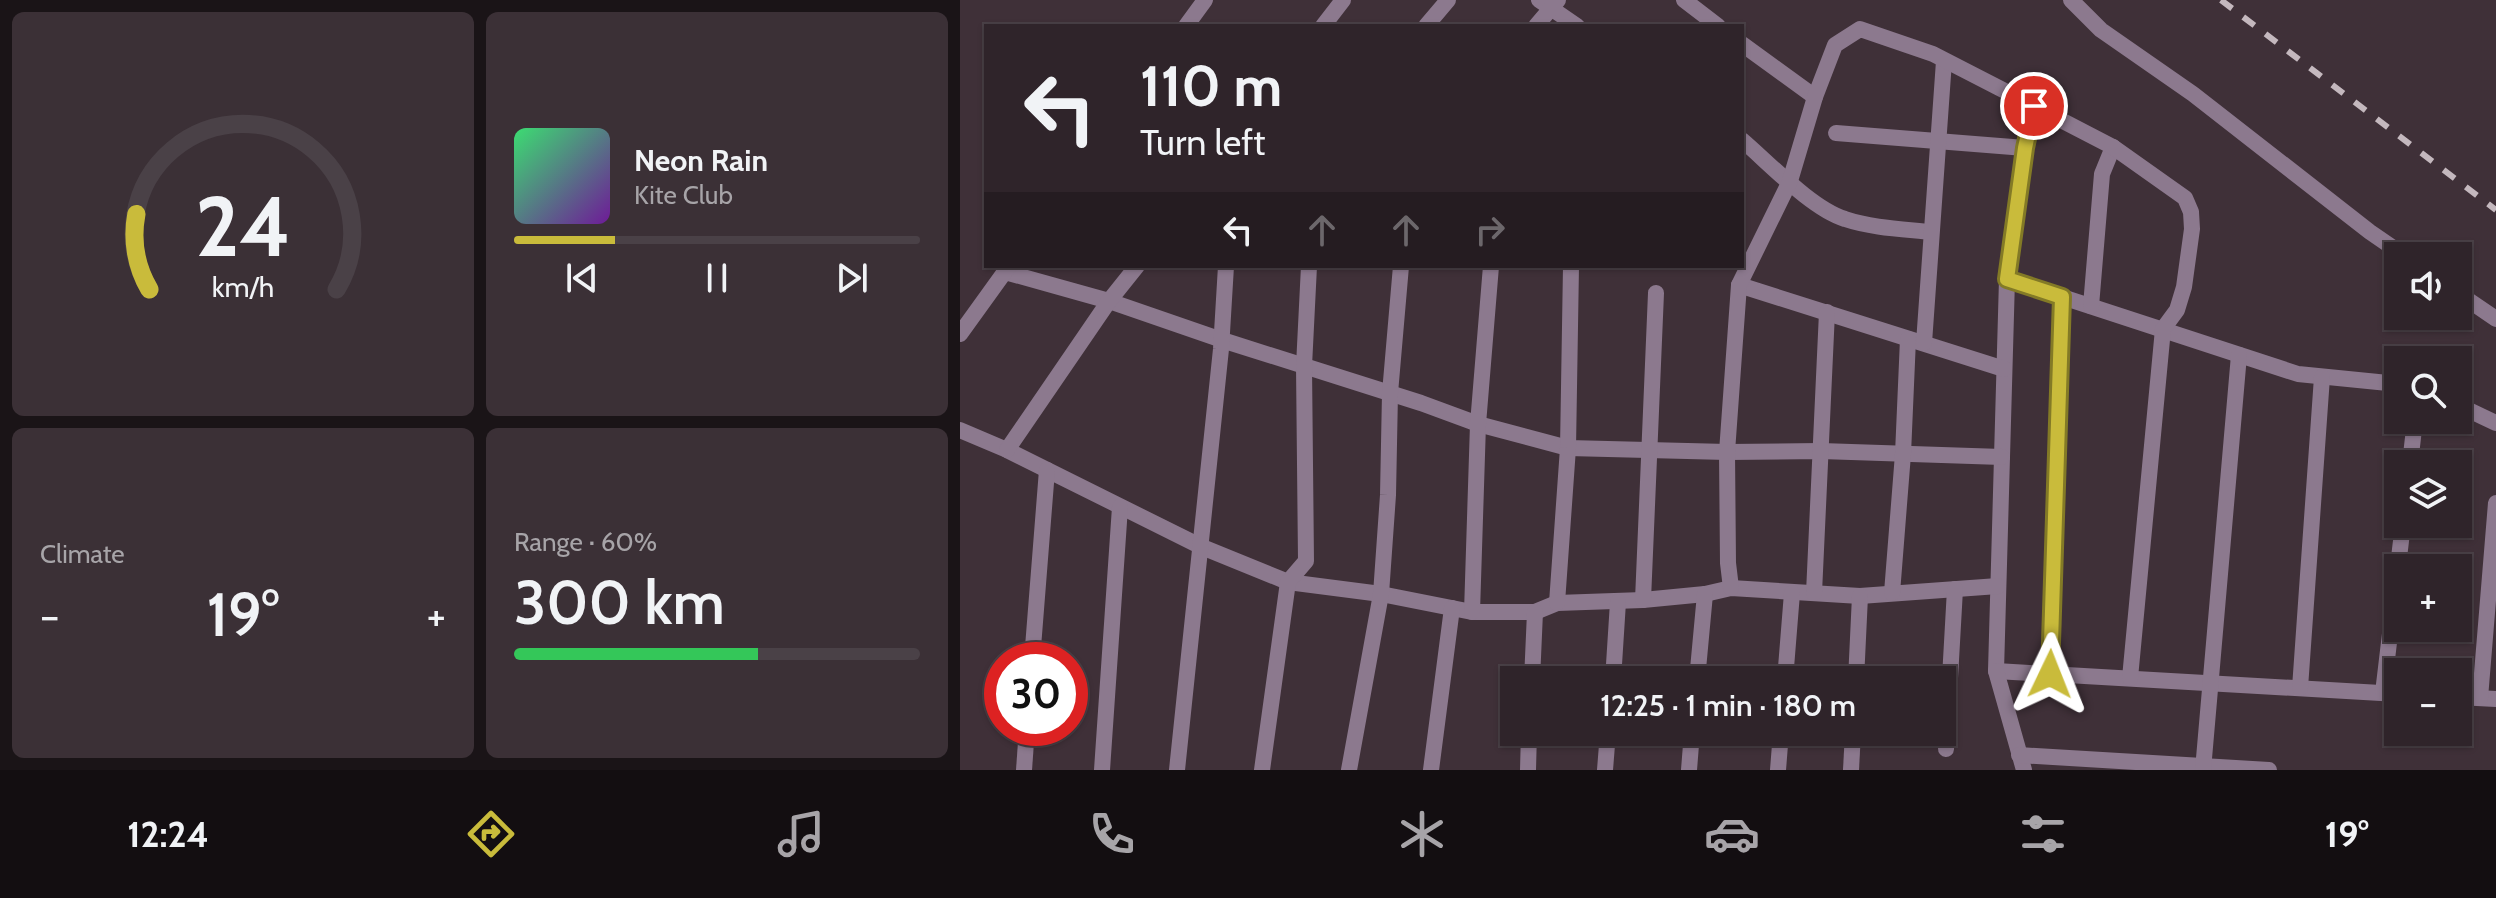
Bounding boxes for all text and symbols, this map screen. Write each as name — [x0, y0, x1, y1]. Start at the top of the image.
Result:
text: 110 m — [1140, 52, 1282, 120]
icon: left — [1008, 56, 1112, 160]
pin — [2000, 72, 2068, 140]
icon: arrive — [2012, 84, 2056, 128]
text: Turn left — [1140, 120, 1265, 164]
text: Neon Rain — [634, 142, 768, 179]
text: 24 — [195, 176, 291, 277]
text: Kite Club — [634, 179, 733, 211]
icon: left — [1216, 208, 1260, 252]
icon: ahead — [1300, 208, 1344, 252]
icon: ahead — [1384, 208, 1428, 252]
icon: right — [1468, 208, 1512, 252]
map controls — [2384, 242, 2472, 746]
button: sound — [2384, 242, 2472, 330]
icon: previous — [560, 256, 604, 300]
icon: pause — [695, 256, 739, 300]
icon: next — [830, 256, 874, 300]
text: km/h — [212, 269, 274, 304]
button: search — [2384, 346, 2472, 434]
button: layers — [2384, 450, 2472, 538]
text: Range · 60% — [514, 526, 657, 558]
text: Climate — [40, 538, 125, 570]
button: + — [2384, 554, 2472, 642]
text: 300 km — [514, 566, 725, 639]
text: 19° — [207, 578, 279, 651]
text: − — [40, 589, 59, 642]
text: + — [427, 589, 446, 642]
position arrow — [2008, 632, 2092, 716]
speed limit sign: 30 — [984, 642, 1088, 746]
button: − — [2384, 658, 2472, 746]
text: 12:25 · 1 min · 180 m — [1600, 687, 1856, 724]
icon: directions — [463, 806, 519, 862]
icon: music — [773, 806, 829, 862]
icon: phone — [1084, 806, 1140, 862]
icon: climate — [1394, 806, 1450, 862]
icon: car — [1704, 806, 1760, 862]
icon: filters — [2015, 806, 2071, 862]
text: 12:24 — [127, 812, 209, 856]
text: 19° — [2325, 812, 2369, 856]

